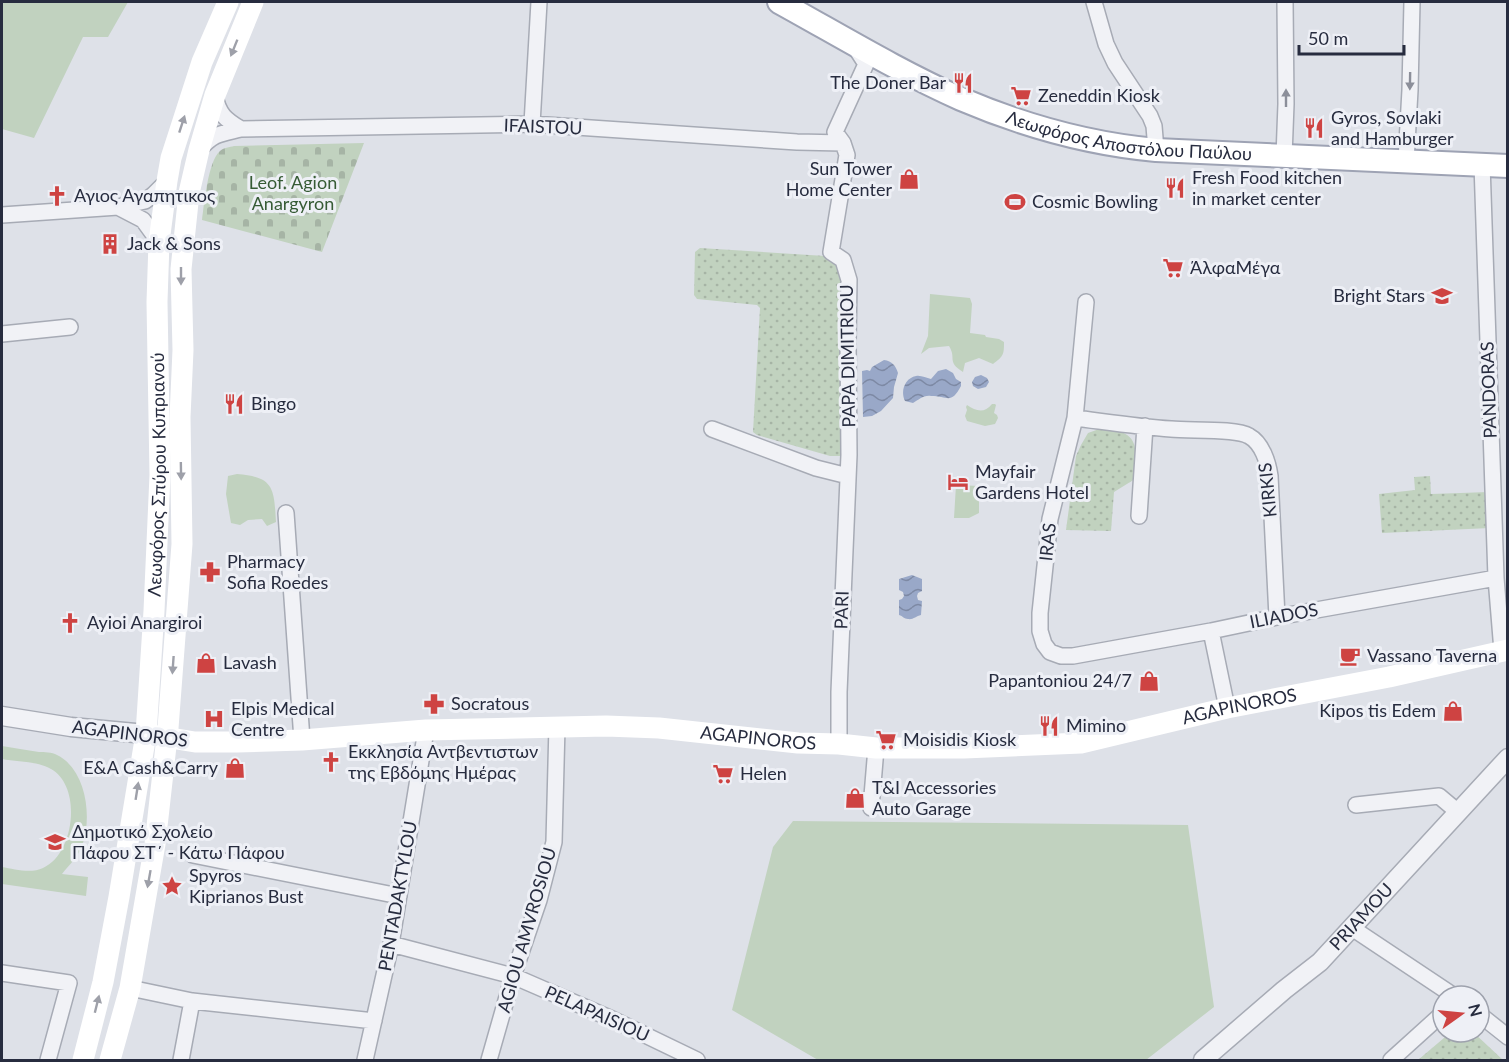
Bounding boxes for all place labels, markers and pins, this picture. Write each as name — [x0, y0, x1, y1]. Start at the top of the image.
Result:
place label: The Doner Bar — [830, 71, 946, 93]
restaurant icon: The Doner Bar — [951, 71, 975, 95]
supermarket icon: Zeneddin Kiosk — [1009, 84, 1033, 108]
place label: Zeneddin Kiosk — [1038, 84, 1161, 106]
place label: Gyros, Sovlaki and Hamburger — [1331, 106, 1454, 149]
restaurant icon: Gyros, Sovlaki and Hamburger — [1302, 116, 1326, 140]
place label: Sun Tower Home Center — [786, 157, 892, 200]
place label: Fresh Food kitchen in market center — [1192, 166, 1342, 209]
shop icon: Sun Tower Home Center — [897, 167, 921, 191]
restaurant icon: Fresh Food kitchen in market center — [1163, 176, 1187, 200]
church icon: Αγιος Αγαπητικος — [45, 184, 69, 208]
place label: Αγιος Αγαπητικος — [74, 184, 216, 206]
sports icon: Cosmic Bowling — [1003, 190, 1027, 214]
place label: Cosmic Bowling — [1032, 190, 1158, 212]
building icon: Jack & Sons — [98, 232, 122, 256]
place label: Jack & Sons — [127, 232, 221, 254]
supermarket icon: ΆλφαΜέγα — [1161, 256, 1185, 280]
place label: ΆλφαΜέγα — [1190, 256, 1281, 278]
place label: Bright Stars — [1333, 284, 1425, 306]
school or university icon: Bright Stars — [1430, 284, 1454, 308]
restaurant icon: Bingo — [222, 392, 246, 416]
place label: Bingo — [251, 392, 296, 414]
place label: Mayfair Gardens Hotel — [975, 460, 1089, 503]
hotel icon: Mayfair Gardens Hotel — [946, 470, 970, 494]
place label: Pharmacy Sofia Roedes — [227, 550, 329, 593]
pharmacy icon: Pharmacy Sofia Roedes — [198, 560, 222, 584]
church icon: Ayioi Anargiroi — [58, 611, 82, 635]
place label: Ayioi Anargiroi — [87, 611, 202, 633]
cafe icon: Vassano Taverna — [1338, 644, 1362, 668]
place label: Vassano Taverna — [1367, 644, 1497, 666]
shop icon: Lavash — [194, 651, 218, 675]
place label: Lavash — [223, 651, 277, 673]
place label: Papantoniou 24/7 — [988, 669, 1132, 691]
shop icon: Papantoniou 24/7 — [1137, 669, 1161, 693]
pharmacy icon: Socratous — [422, 692, 446, 716]
place label: Socratous — [451, 692, 529, 714]
place label: Elpis Medical Centre — [231, 697, 335, 740]
place label: Kipos tis Edem — [1319, 699, 1436, 721]
shop icon: Kipos tis Edem — [1441, 699, 1465, 723]
hospital icon: Elpis Medical Centre — [202, 707, 226, 731]
restaurant icon: Mimino — [1037, 714, 1061, 738]
place label: Mimino — [1066, 714, 1126, 736]
supermarket icon: Moisidis Kiosk — [874, 728, 898, 752]
place label: Moisidis Kiosk — [903, 728, 1017, 750]
place label: Εκκλησία Αντβεντιστων της Εβδόμης Ημέρας — [348, 740, 538, 783]
church icon: Εκκλησία Αντβεντιστων της Εβδόμης Ημέρας — [319, 750, 343, 774]
place label: E&A Cash&Carry — [83, 756, 219, 778]
shop icon: E&A Cash&Carry — [223, 756, 247, 780]
supermarket icon: Helen — [711, 762, 735, 786]
place label: Helen — [740, 762, 787, 784]
place label: T&I Accessories Auto Garage — [872, 776, 996, 819]
shop icon: T&I Accessories Auto Garage — [843, 786, 867, 810]
place label: Δημοτικό Σχολείο Πάφου ΣΤ΄ - Κάτω Πάφου — [72, 820, 285, 863]
school or university icon: Δημοτικό Σχολείο Πάφου ΣΤ΄ - Κάτω Πάφου — [43, 830, 67, 854]
place label: Spyros Kiprianos Bust — [189, 864, 304, 907]
place icon: Spyros Kiprianos Bust — [160, 874, 184, 898]

